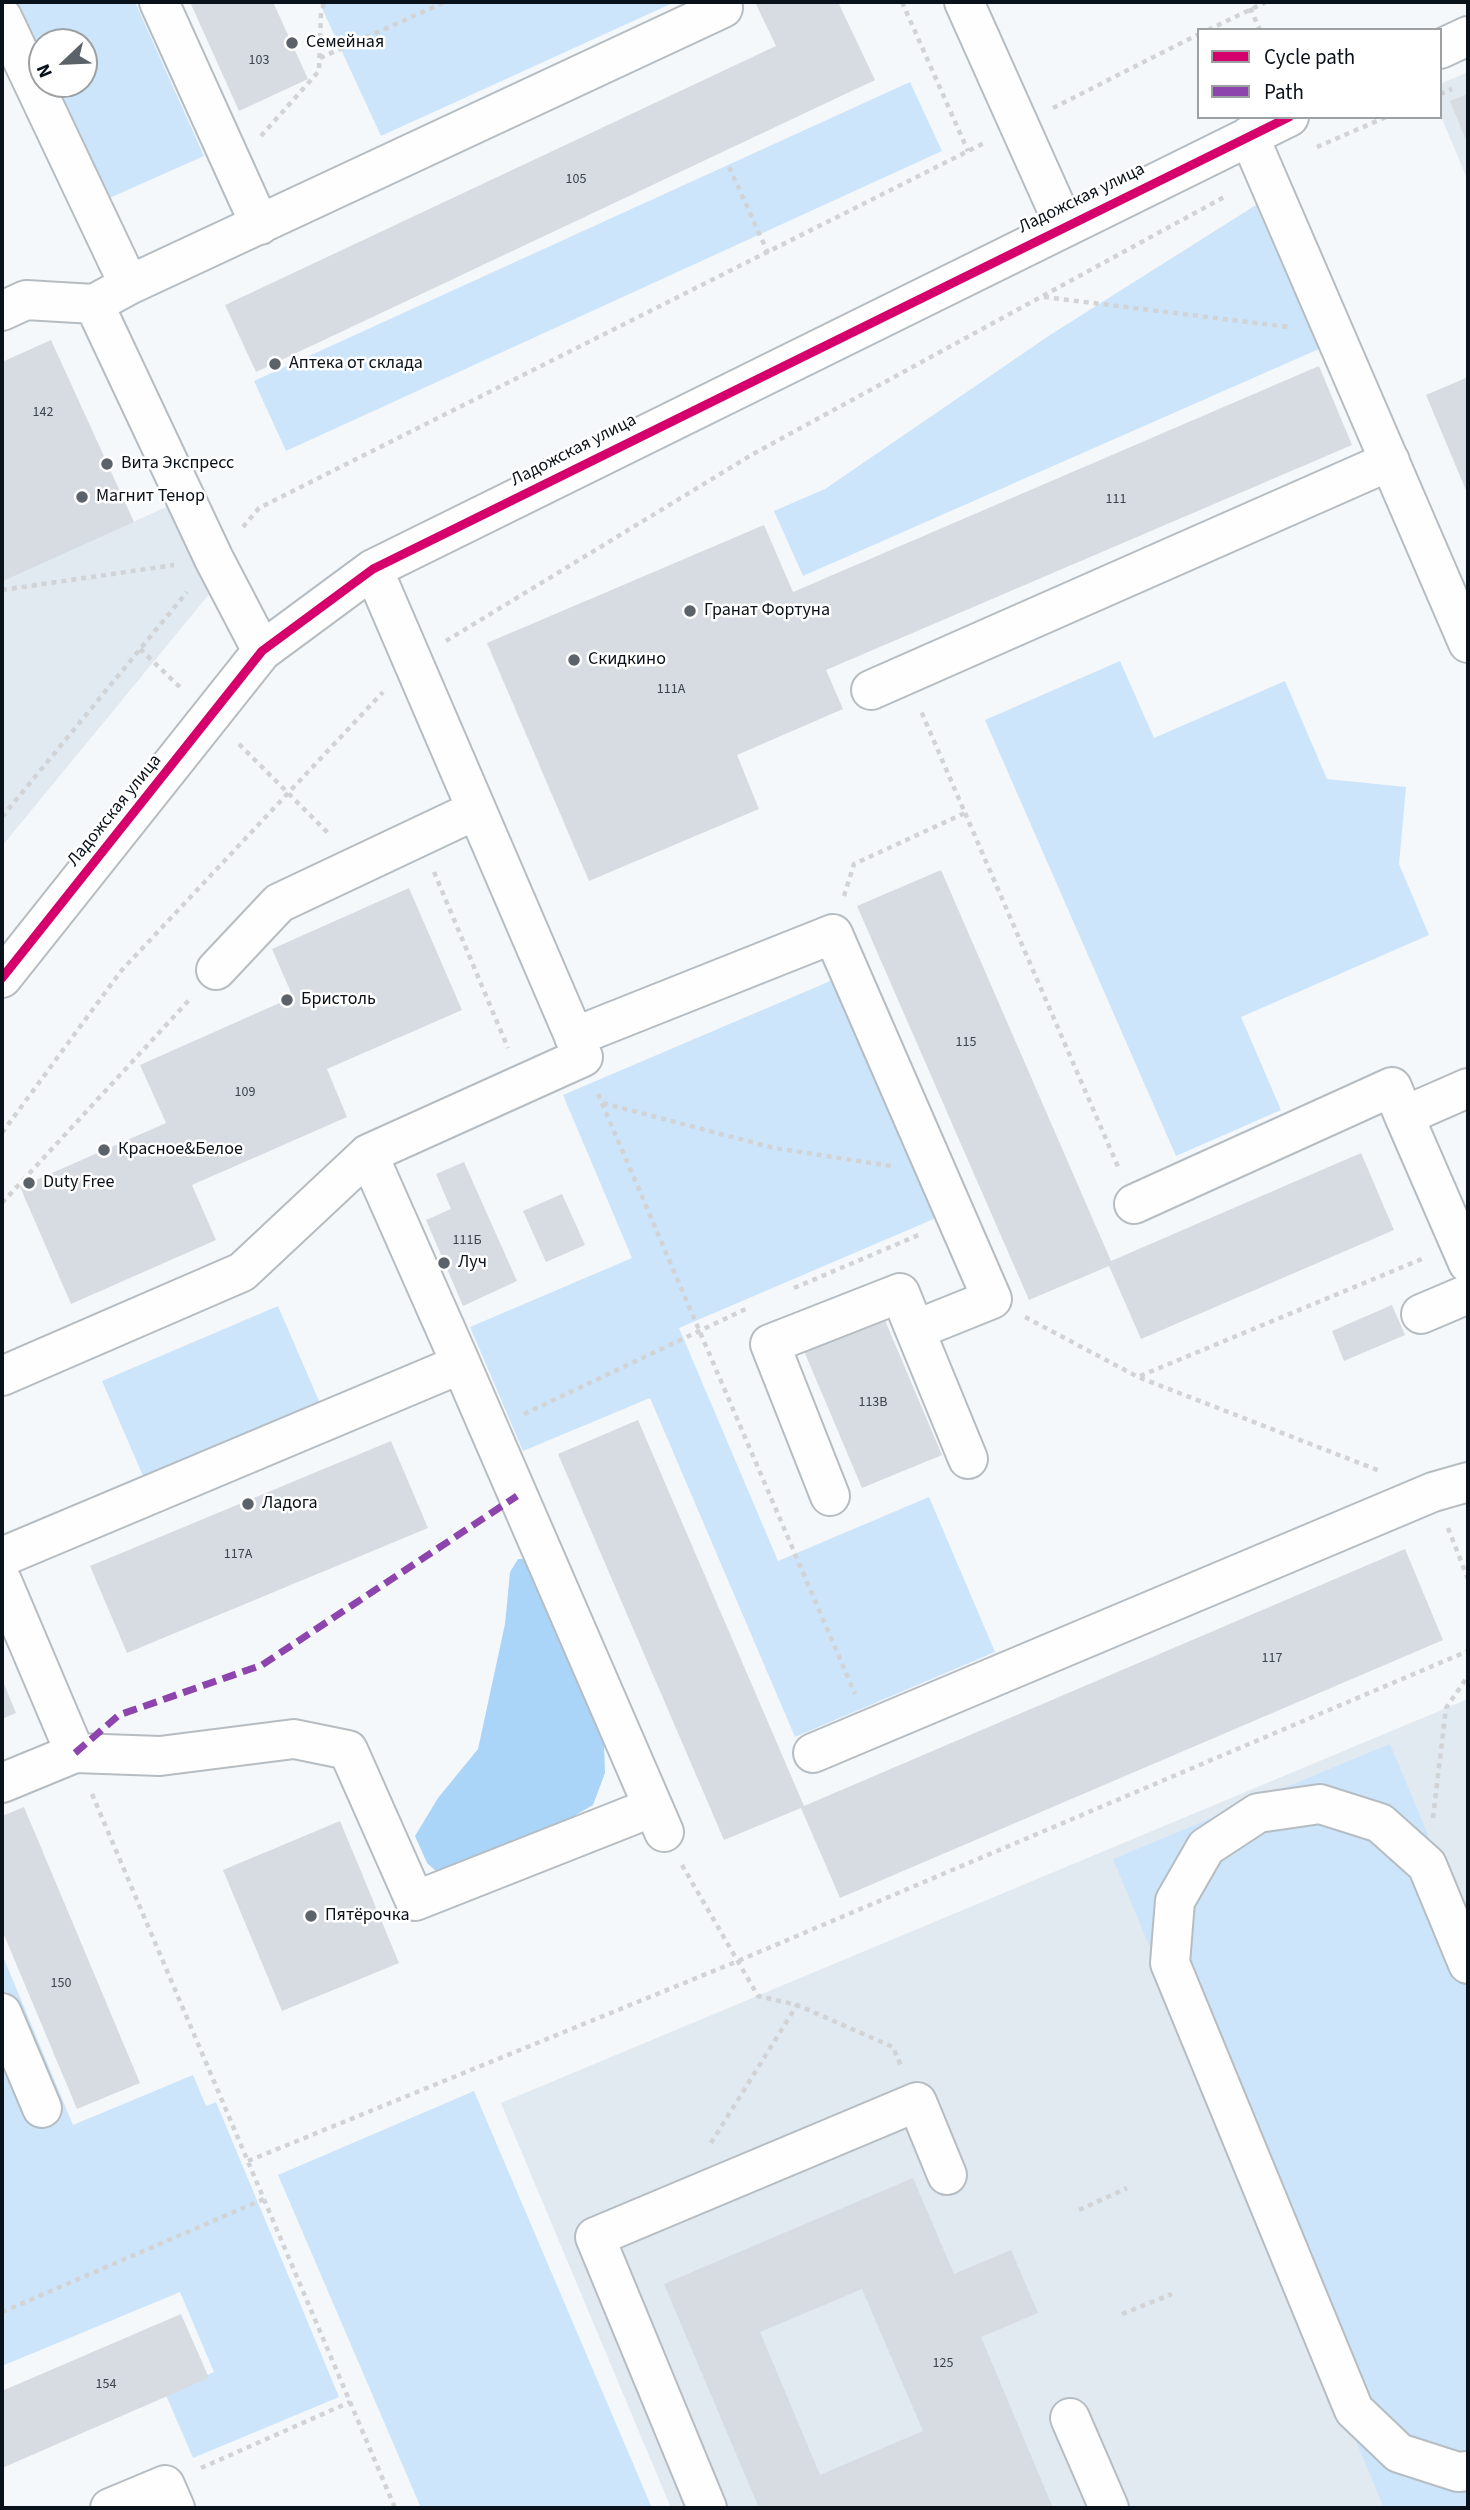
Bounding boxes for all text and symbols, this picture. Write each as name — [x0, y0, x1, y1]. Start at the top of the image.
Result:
north arrow — [28, 28, 98, 98]
legend — [1197, 28, 1442, 119]
place label: Семейная — [306, 32, 384, 54]
marker: Семейная — [284, 35, 300, 51]
text: Cycle path — [1264, 42, 1355, 72]
house number: 103 — [249, 53, 269, 69]
text: N — [30, 60, 60, 82]
text: Path — [1264, 77, 1304, 107]
street label: Ладожская улица — [1015, 159, 1149, 239]
house number: 105 — [566, 172, 586, 188]
place label: Аптека от склада — [289, 353, 423, 375]
marker: Аптека от склада — [267, 356, 283, 372]
house number: 142 — [33, 405, 53, 421]
street label: Ладожская улица — [508, 410, 640, 492]
place label: Вита Экспресс — [121, 453, 234, 475]
marker: Вита Экспресс — [99, 456, 115, 472]
place label: Магнит Тенор — [96, 486, 205, 508]
marker: Магнит Тенор — [74, 489, 90, 505]
house number: 111 — [1106, 492, 1126, 508]
place label: Гранат Фортуна — [704, 600, 830, 622]
marker: Гранат Фортуна — [682, 603, 698, 619]
place label: Скидкино — [588, 649, 666, 671]
marker: Скидкино — [566, 652, 582, 668]
house number: 111А — [657, 682, 685, 698]
street label: Ладожская улица — [63, 751, 167, 871]
place label: Бристоль — [301, 989, 376, 1011]
marker: Бристоль — [279, 992, 295, 1008]
house number: 115 — [956, 1035, 976, 1051]
house number: 109 — [235, 1085, 255, 1101]
place label: Красное&Белое — [118, 1139, 243, 1161]
marker: Красное&Белое — [96, 1142, 112, 1158]
place label: Duty Free — [43, 1172, 114, 1194]
marker: Duty Free — [21, 1175, 37, 1191]
house number: 111Б — [453, 1233, 481, 1249]
place label: Луч — [458, 1252, 487, 1274]
marker: Луч — [436, 1255, 452, 1271]
house number: 113В — [858, 1395, 888, 1411]
place label: Ладога — [262, 1493, 318, 1515]
marker: Ладога — [240, 1496, 256, 1512]
house number: 117А — [224, 1547, 252, 1563]
house number: 117 — [1262, 1651, 1282, 1667]
place label: Пятёрочка — [325, 1905, 410, 1927]
marker: Пятёрочка — [303, 1908, 319, 1924]
house number: 150 — [51, 1976, 71, 1992]
house number: 125 — [933, 2356, 953, 2372]
house number: 154 — [96, 2377, 116, 2393]

